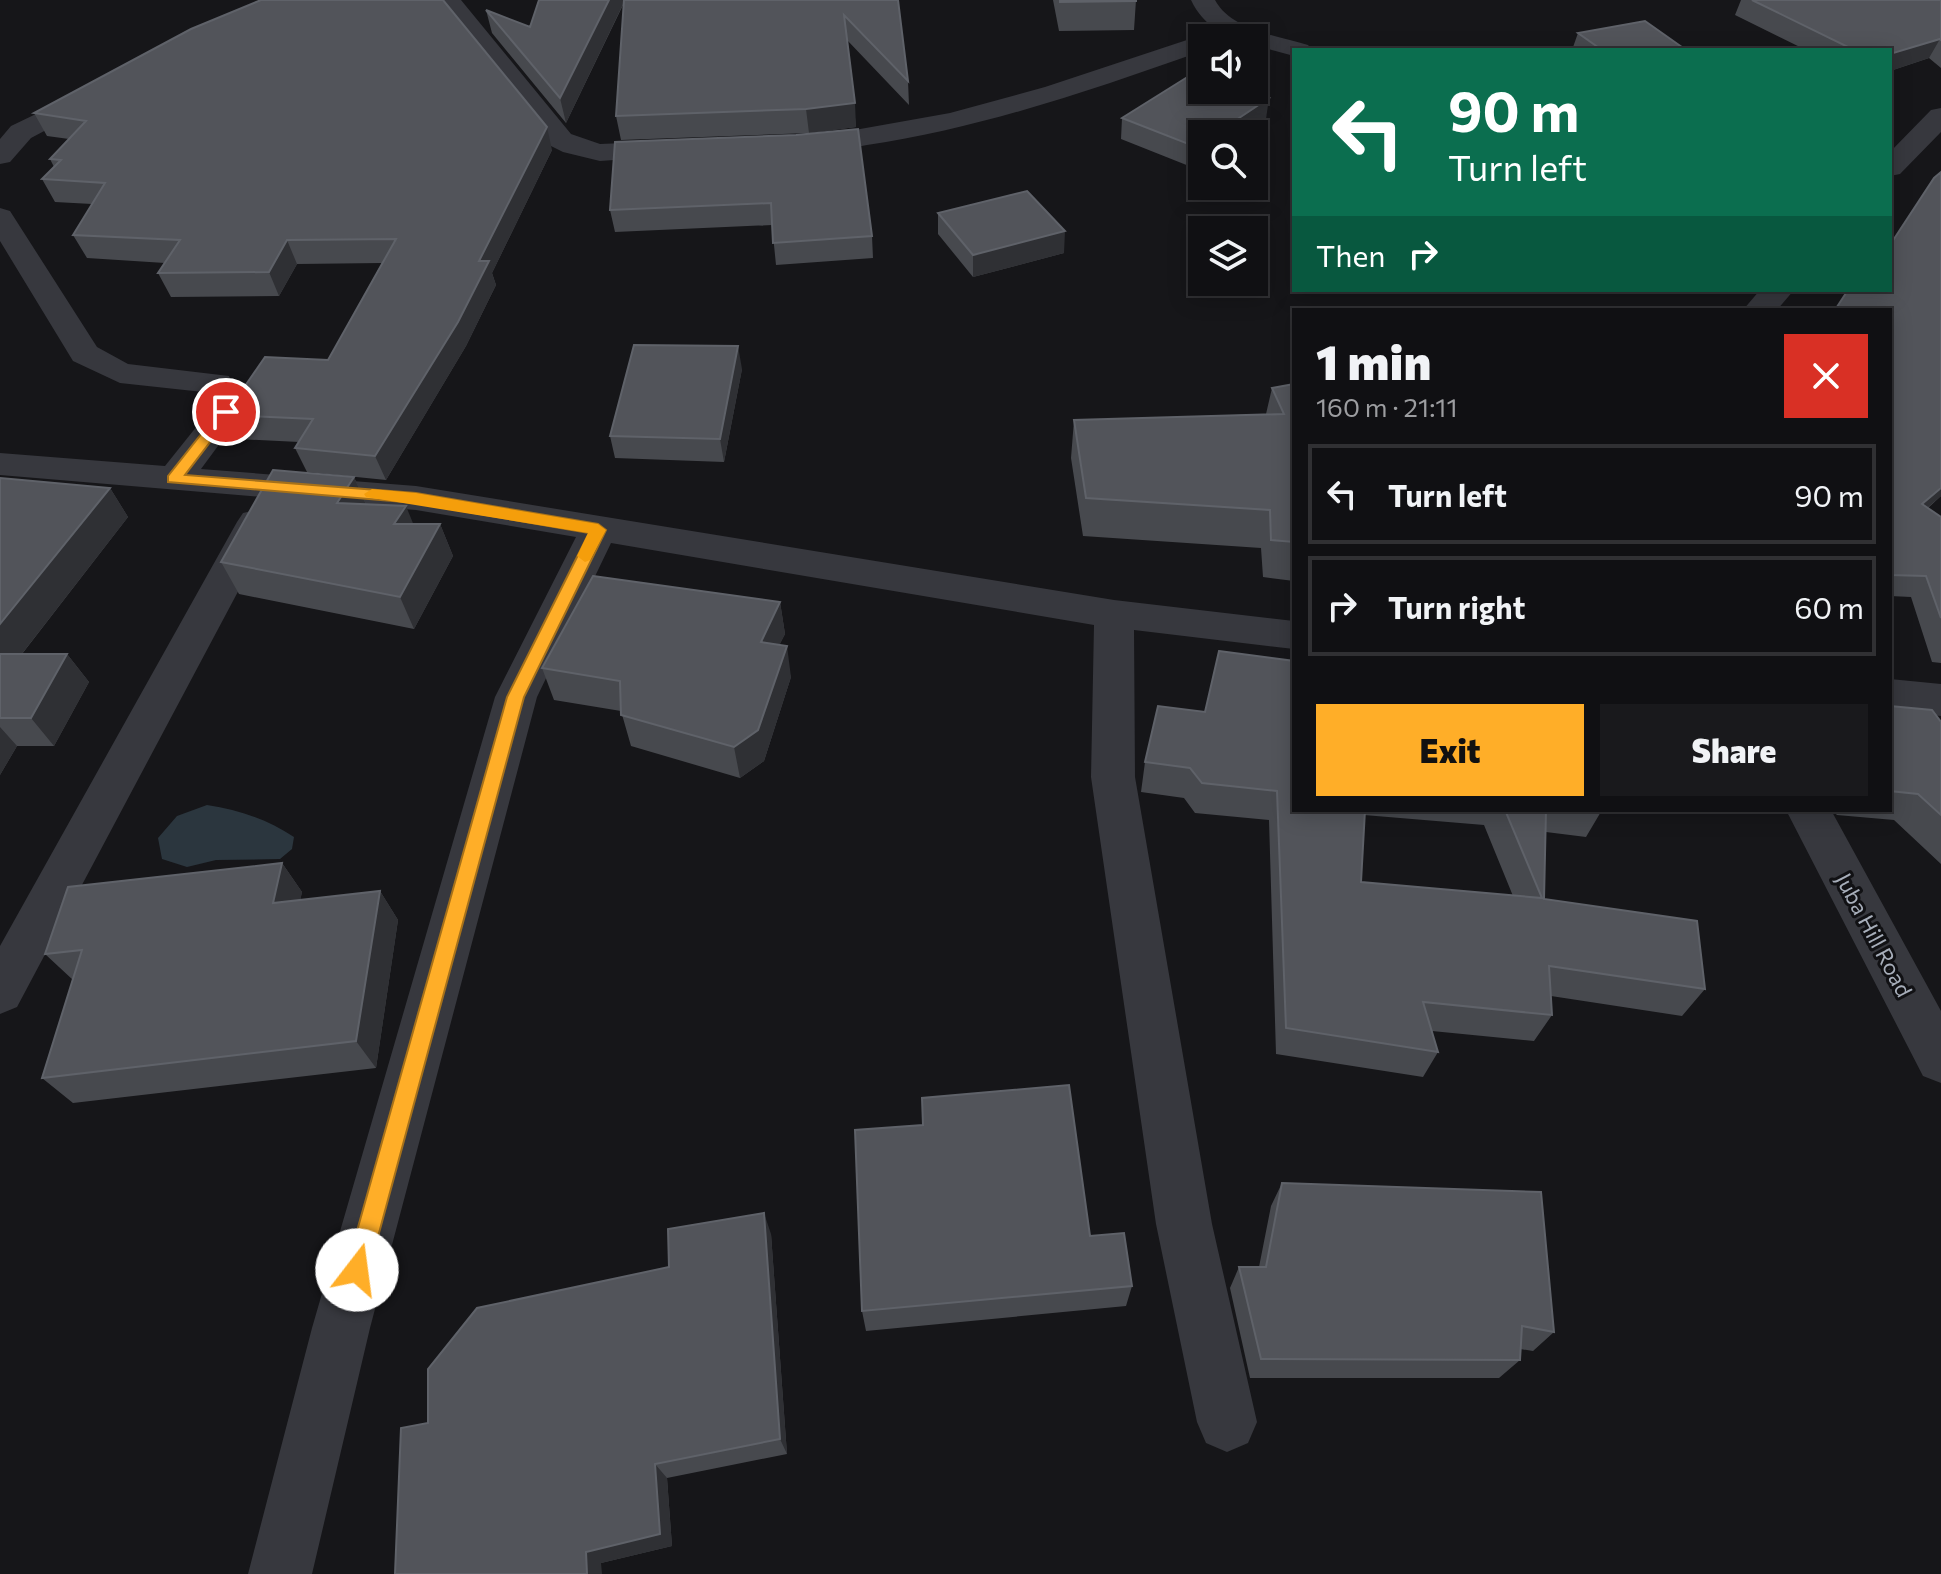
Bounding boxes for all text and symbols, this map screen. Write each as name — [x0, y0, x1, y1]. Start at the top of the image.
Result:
map controls — [1188, 24, 1268, 296]
button: sound — [1188, 24, 1268, 104]
text: 90 m — [1448, 75, 1579, 144]
icon: left — [1316, 80, 1420, 184]
button: search — [1188, 120, 1268, 200]
text: Turn left — [1448, 144, 1587, 188]
button: layers — [1188, 216, 1268, 296]
icon: right — [1401, 232, 1445, 276]
text: Then — [1316, 236, 1385, 273]
text: 1 min — [1316, 331, 1431, 390]
button: close — [1784, 334, 1868, 418]
pin — [192, 378, 260, 446]
icon: arrive — [204, 390, 248, 434]
text: 160 m · 21:11 — [1316, 391, 1458, 422]
icon: left — [1320, 472, 1364, 516]
text: Turn left — [1388, 476, 1507, 513]
text: 90 m — [1794, 476, 1864, 513]
icon: right — [1320, 584, 1364, 628]
text: Turn right — [1388, 588, 1525, 625]
text: 60 m — [1794, 588, 1864, 625]
button: Exit — [1316, 704, 1584, 796]
button: Share — [1600, 704, 1868, 796]
street label: Juba Hill Road — [1831, 868, 1918, 1001]
position arrow — [315, 1228, 399, 1312]

